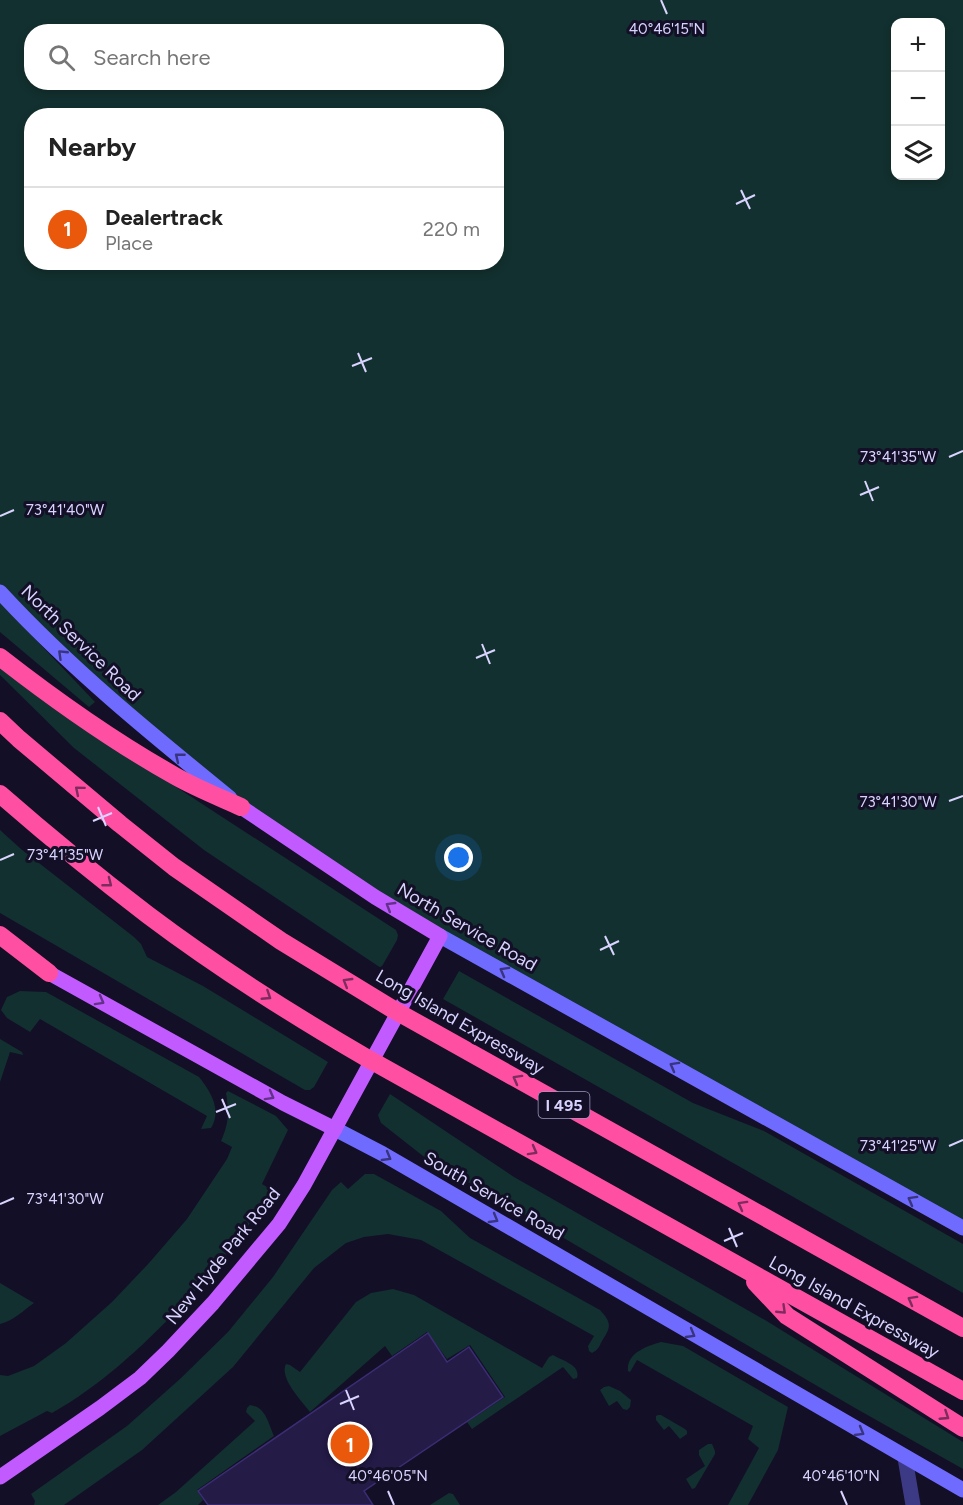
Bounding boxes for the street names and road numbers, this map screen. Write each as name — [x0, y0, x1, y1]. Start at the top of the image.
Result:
street label: North Service Road — [17, 580, 145, 706]
street label: North Service Road — [393, 878, 541, 976]
street label: Long Island Expressway — [372, 965, 549, 1080]
road number: I 495 — [538, 1092, 590, 1118]
street label: South Service Road — [420, 1147, 568, 1245]
street label: New Hyde Park Road — [161, 1183, 285, 1329]
street label: Long Island Expressway — [765, 1251, 943, 1363]

